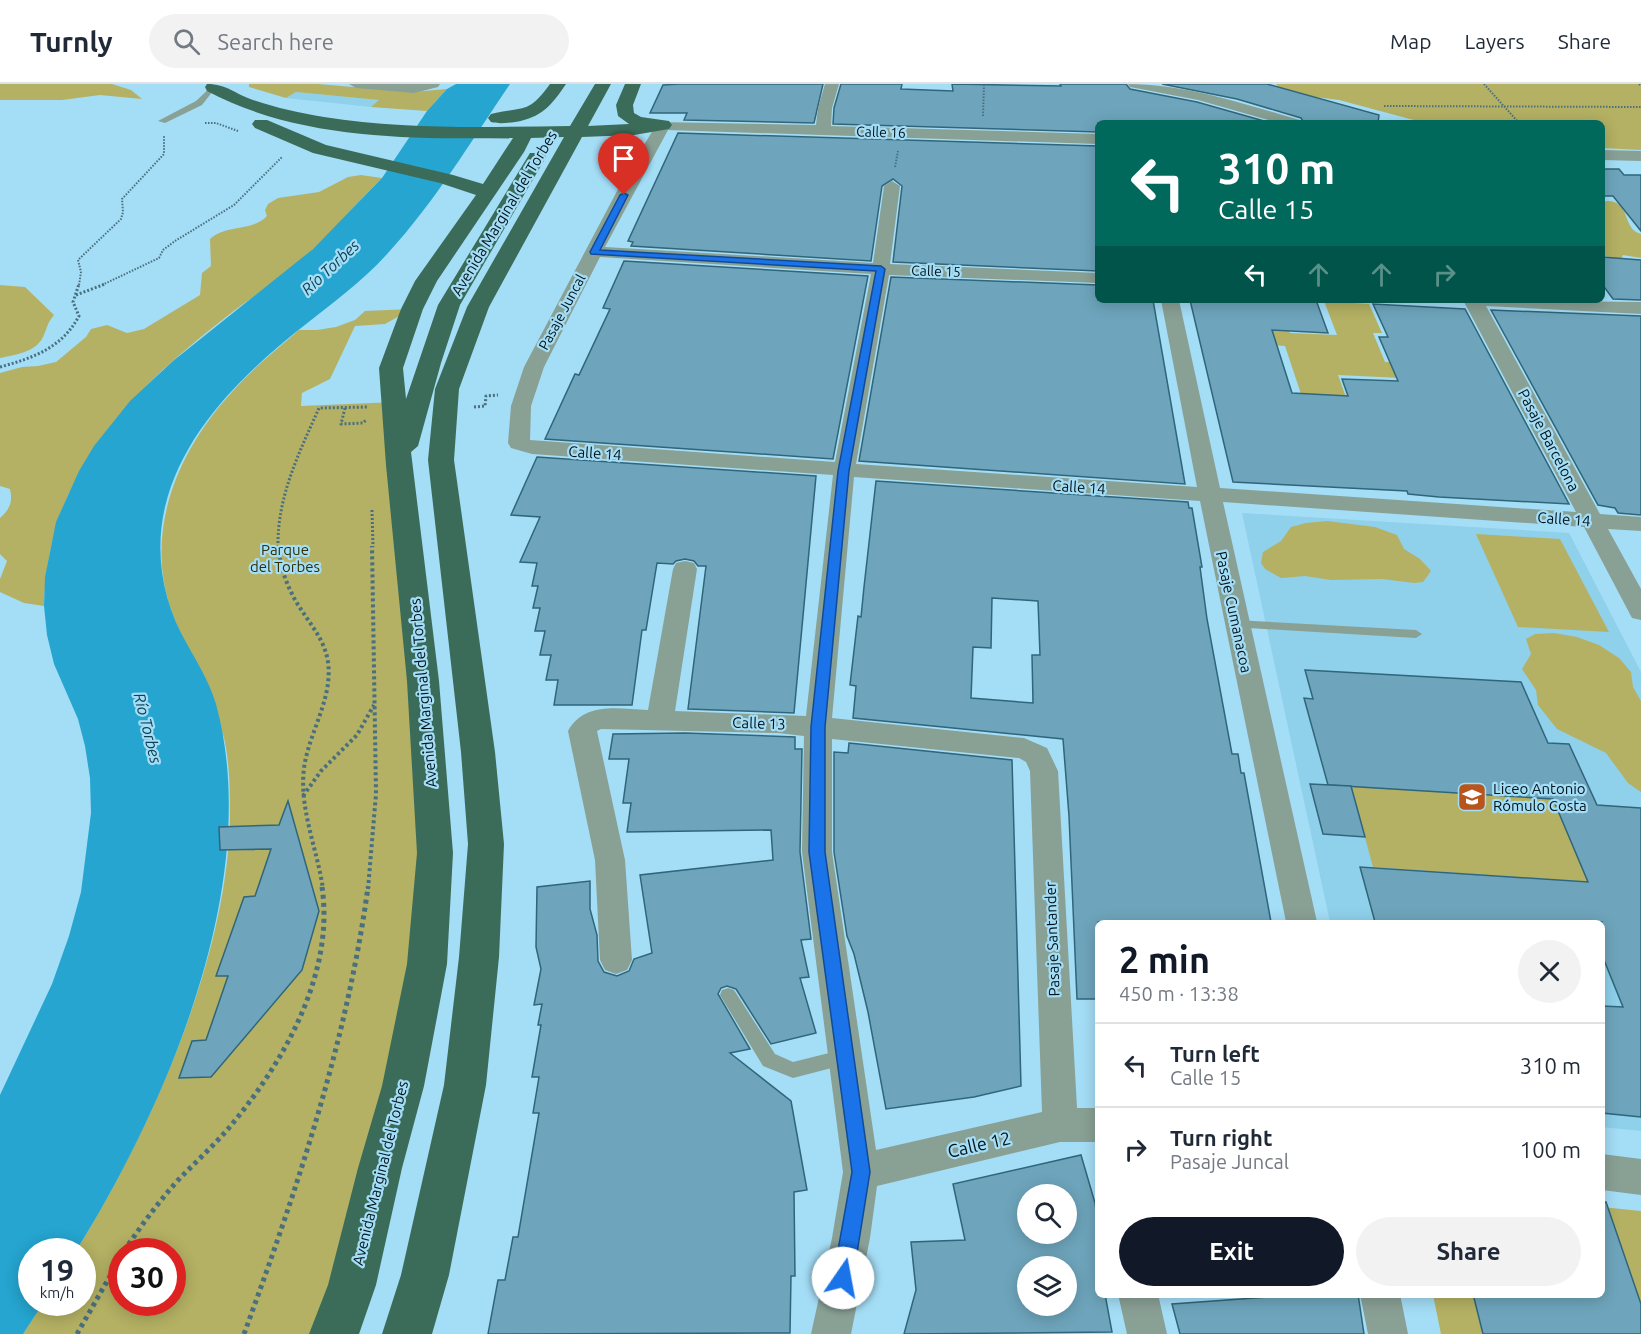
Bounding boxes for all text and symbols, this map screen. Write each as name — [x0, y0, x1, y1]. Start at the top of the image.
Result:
search box — [149, 14, 569, 68]
icon: search — [170, 25, 203, 58]
text: Turnly — [30, 26, 113, 57]
text: Search here — [218, 29, 334, 54]
text: Map — [1390, 29, 1431, 53]
text: Layers — [1464, 29, 1525, 53]
text: Share — [1558, 29, 1611, 53]
street label: Calle 16 — [856, 123, 906, 141]
street label: Avenida Marginal del Torbes — [448, 127, 560, 299]
pin — [598, 133, 649, 195]
icon: arrive — [607, 142, 640, 175]
icon: left — [1119, 144, 1197, 222]
text: 310 m — [1218, 145, 1335, 192]
text: Calle 15 — [1218, 194, 1314, 224]
water label: Río Torbes — [298, 236, 363, 298]
icon: left — [1239, 258, 1272, 291]
icon: ahead — [1302, 258, 1335, 291]
icon: ahead — [1365, 258, 1398, 291]
icon: right — [1428, 258, 1461, 291]
street label: Calle 15 — [911, 262, 961, 280]
street label: Pasaje Juncal — [535, 271, 589, 353]
street label: Pasaje Barcelona — [1515, 386, 1583, 494]
street label: Calle 14 — [568, 443, 622, 463]
street label: Calle 14 — [1052, 477, 1106, 497]
street label: Calle 14 — [1537, 509, 1591, 529]
park label: Parque del Torbes — [250, 541, 320, 575]
street label: Pasaje Cumanacoa — [1213, 550, 1255, 674]
street label: Avenida Marginal del Torbes — [406, 598, 440, 788]
water label: Río Torbes — [131, 691, 166, 765]
street label: Calle 13 — [732, 714, 786, 732]
place label: Liceo Antonio Rómulo Costa — [1493, 780, 1587, 814]
school or university icon: Liceo Antonio Rómulo Costa — [1456, 781, 1488, 813]
street label: Pasaje Santander — [1041, 881, 1063, 997]
text: 2 min — [1119, 939, 1210, 980]
button: close — [1518, 940, 1581, 1003]
text: 450 m · 13:38 — [1119, 982, 1239, 1005]
text: Turn left — [1170, 1041, 1260, 1066]
icon: left — [1119, 1049, 1152, 1082]
text: 310 m — [1520, 1053, 1581, 1078]
text: Calle 15 — [1170, 1066, 1241, 1089]
street label: Avenida Marginal del Torbes — [349, 1079, 411, 1267]
text: Turn right — [1170, 1125, 1272, 1150]
street label: Calle 12 — [946, 1127, 1012, 1161]
icon: right — [1119, 1133, 1152, 1166]
text: 100 m — [1520, 1137, 1581, 1162]
text: Pasaje Juncal — [1170, 1150, 1289, 1173]
map controls — [1017, 1184, 1077, 1316]
button: search — [1017, 1184, 1077, 1244]
button: Exit — [1119, 1217, 1344, 1286]
button: Share — [1356, 1217, 1581, 1286]
speed limit sign: 30 — [108, 1238, 186, 1316]
position arrow — [811, 1246, 875, 1310]
text: 19 — [40, 1253, 74, 1287]
button: layers — [1017, 1256, 1077, 1316]
text: km/h — [40, 1284, 74, 1301]

